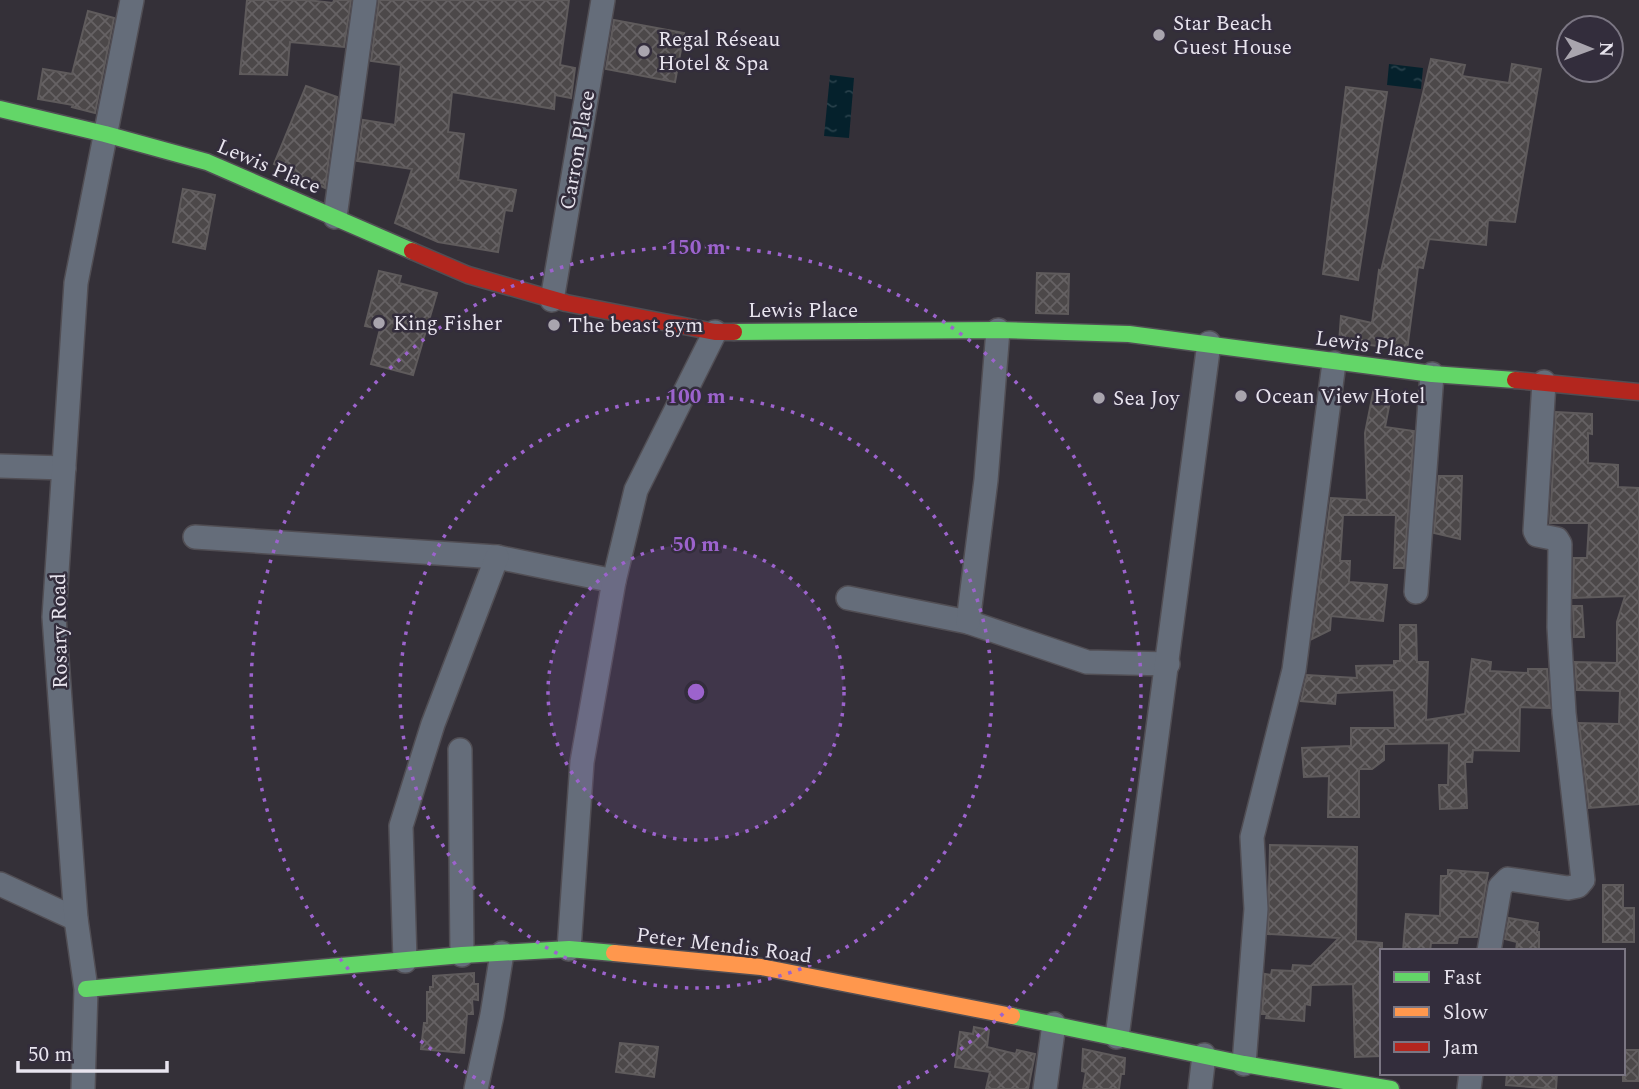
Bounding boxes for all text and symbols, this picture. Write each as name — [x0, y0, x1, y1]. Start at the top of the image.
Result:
place label: Star Beach Guest House — [1173, 8, 1292, 64]
north arrow — [1555, 14, 1625, 84]
place label: Regal Réseau Hotel & Spa — [658, 24, 781, 80]
marker: Star Beach Guest House — [1151, 27, 1167, 43]
text: N — [1591, 41, 1620, 57]
marker: Regal Réseau Hotel & Spa — [636, 43, 652, 59]
street label: Carron Place — [552, 88, 604, 213]
street label: Lewis Place — [212, 131, 326, 203]
text: 150 m — [666, 232, 726, 264]
street label: Lewis Place — [748, 295, 858, 327]
place label: King Fisher — [393, 308, 502, 340]
place label: The beast gym — [568, 310, 703, 342]
marker: King Fisher — [371, 315, 387, 331]
marker: The beast gym — [546, 317, 562, 333]
street label: Lewis Place — [1313, 322, 1427, 370]
text: 100 m — [666, 381, 726, 413]
place label: Ocean View Hotel — [1255, 381, 1425, 413]
place label: Sea Joy — [1113, 383, 1180, 415]
marker: Ocean View Hotel — [1233, 388, 1249, 404]
marker: Sea Joy — [1091, 390, 1107, 406]
text: 50 m — [672, 529, 720, 561]
street label: Rosary Road — [43, 573, 77, 689]
centre of rings — [684, 680, 708, 704]
street label: Peter Mendis Road — [634, 919, 814, 973]
legend — [1380, 949, 1625, 1075]
text: Fast — [1443, 962, 1482, 994]
text: Slow — [1443, 997, 1489, 1029]
scale bar — [18, 1030, 166, 1074]
text: Jam — [1443, 1032, 1479, 1064]
text: 50 m — [28, 1039, 72, 1071]

